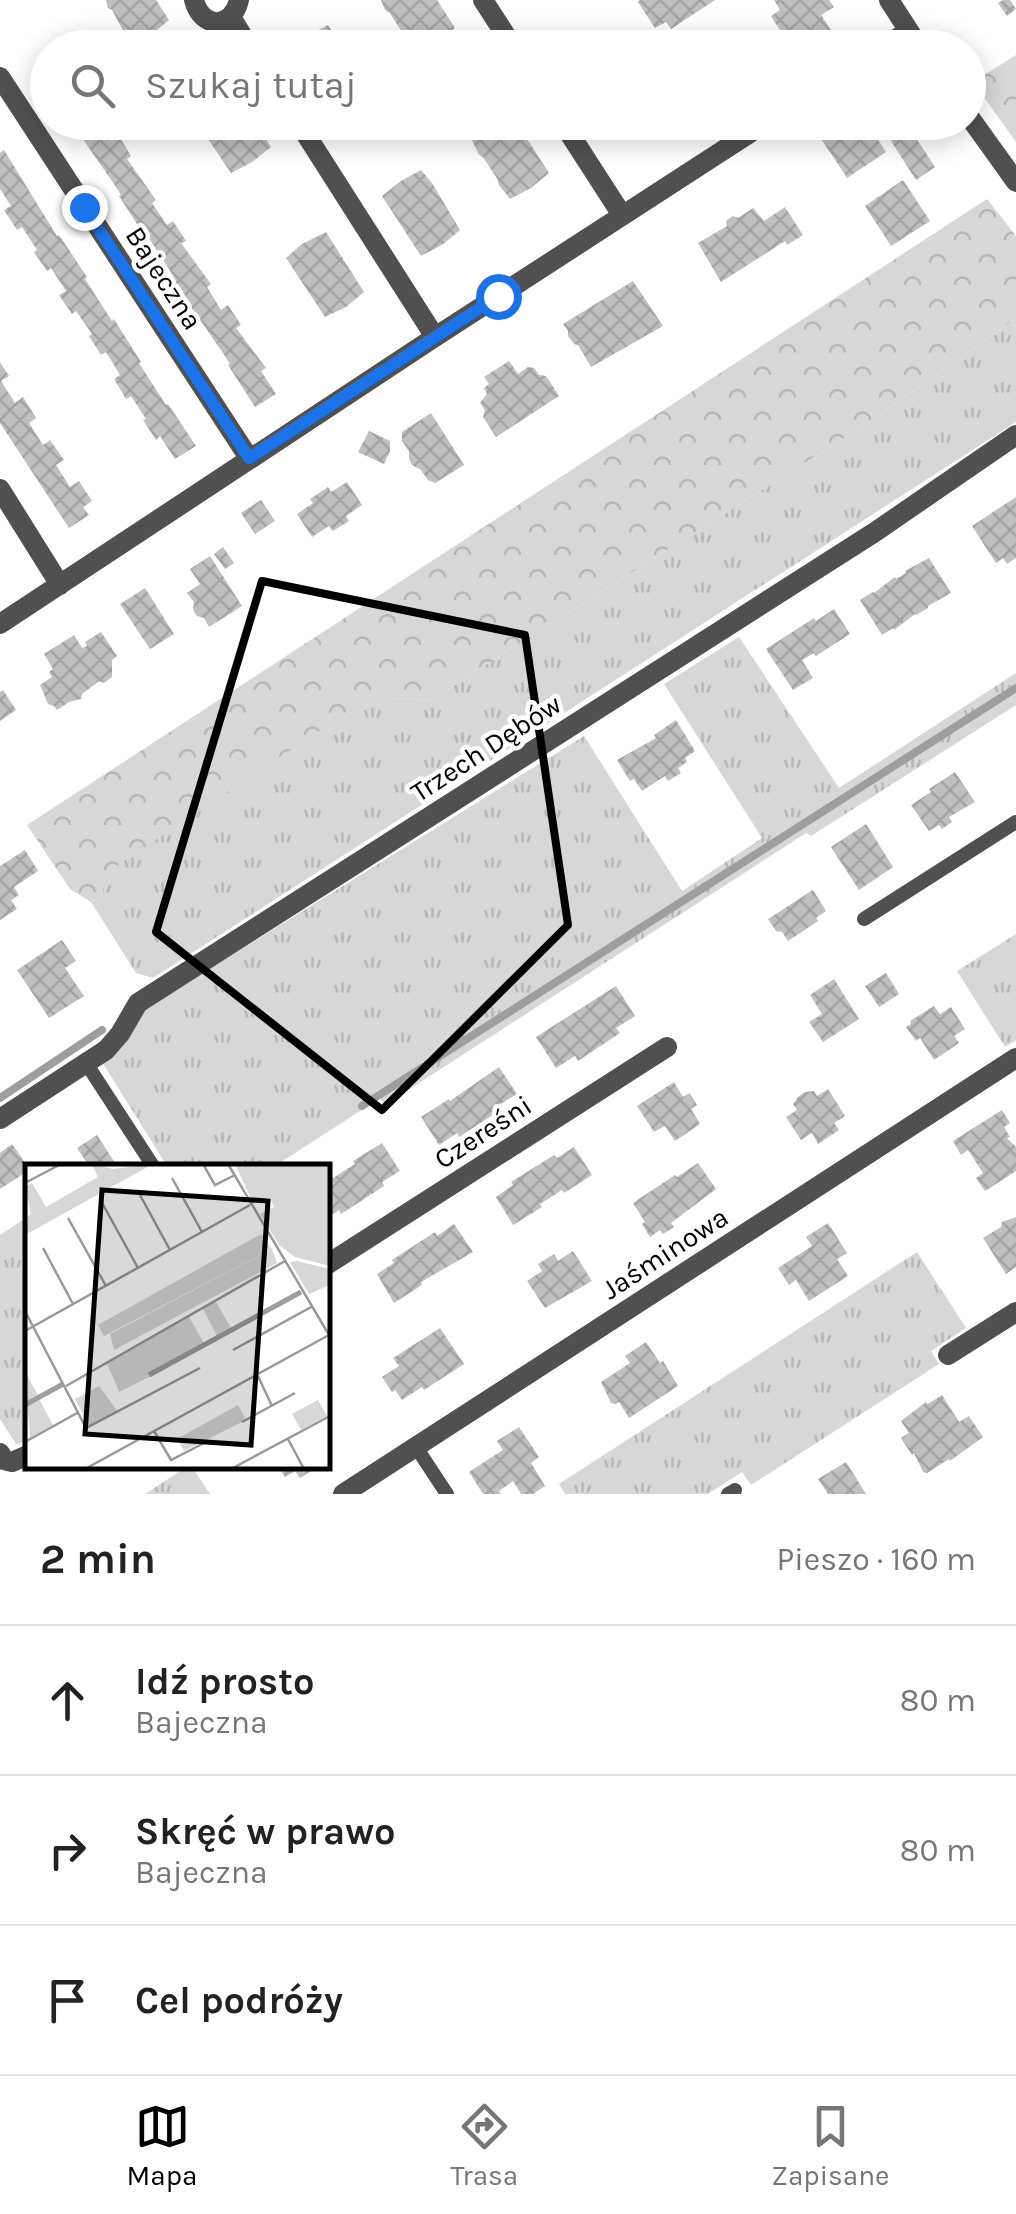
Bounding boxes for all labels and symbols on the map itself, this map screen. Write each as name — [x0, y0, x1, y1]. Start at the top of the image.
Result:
route end — [62, 185, 108, 231]
street label: Bajeczna — [119, 220, 209, 336]
route start — [476, 274, 522, 320]
street label: Trzech Dębów — [405, 687, 567, 809]
street label: Czereśni — [428, 1088, 538, 1176]
inset map — [25, 1164, 330, 1469]
street label: Jaśminowa — [596, 1200, 734, 1306]

